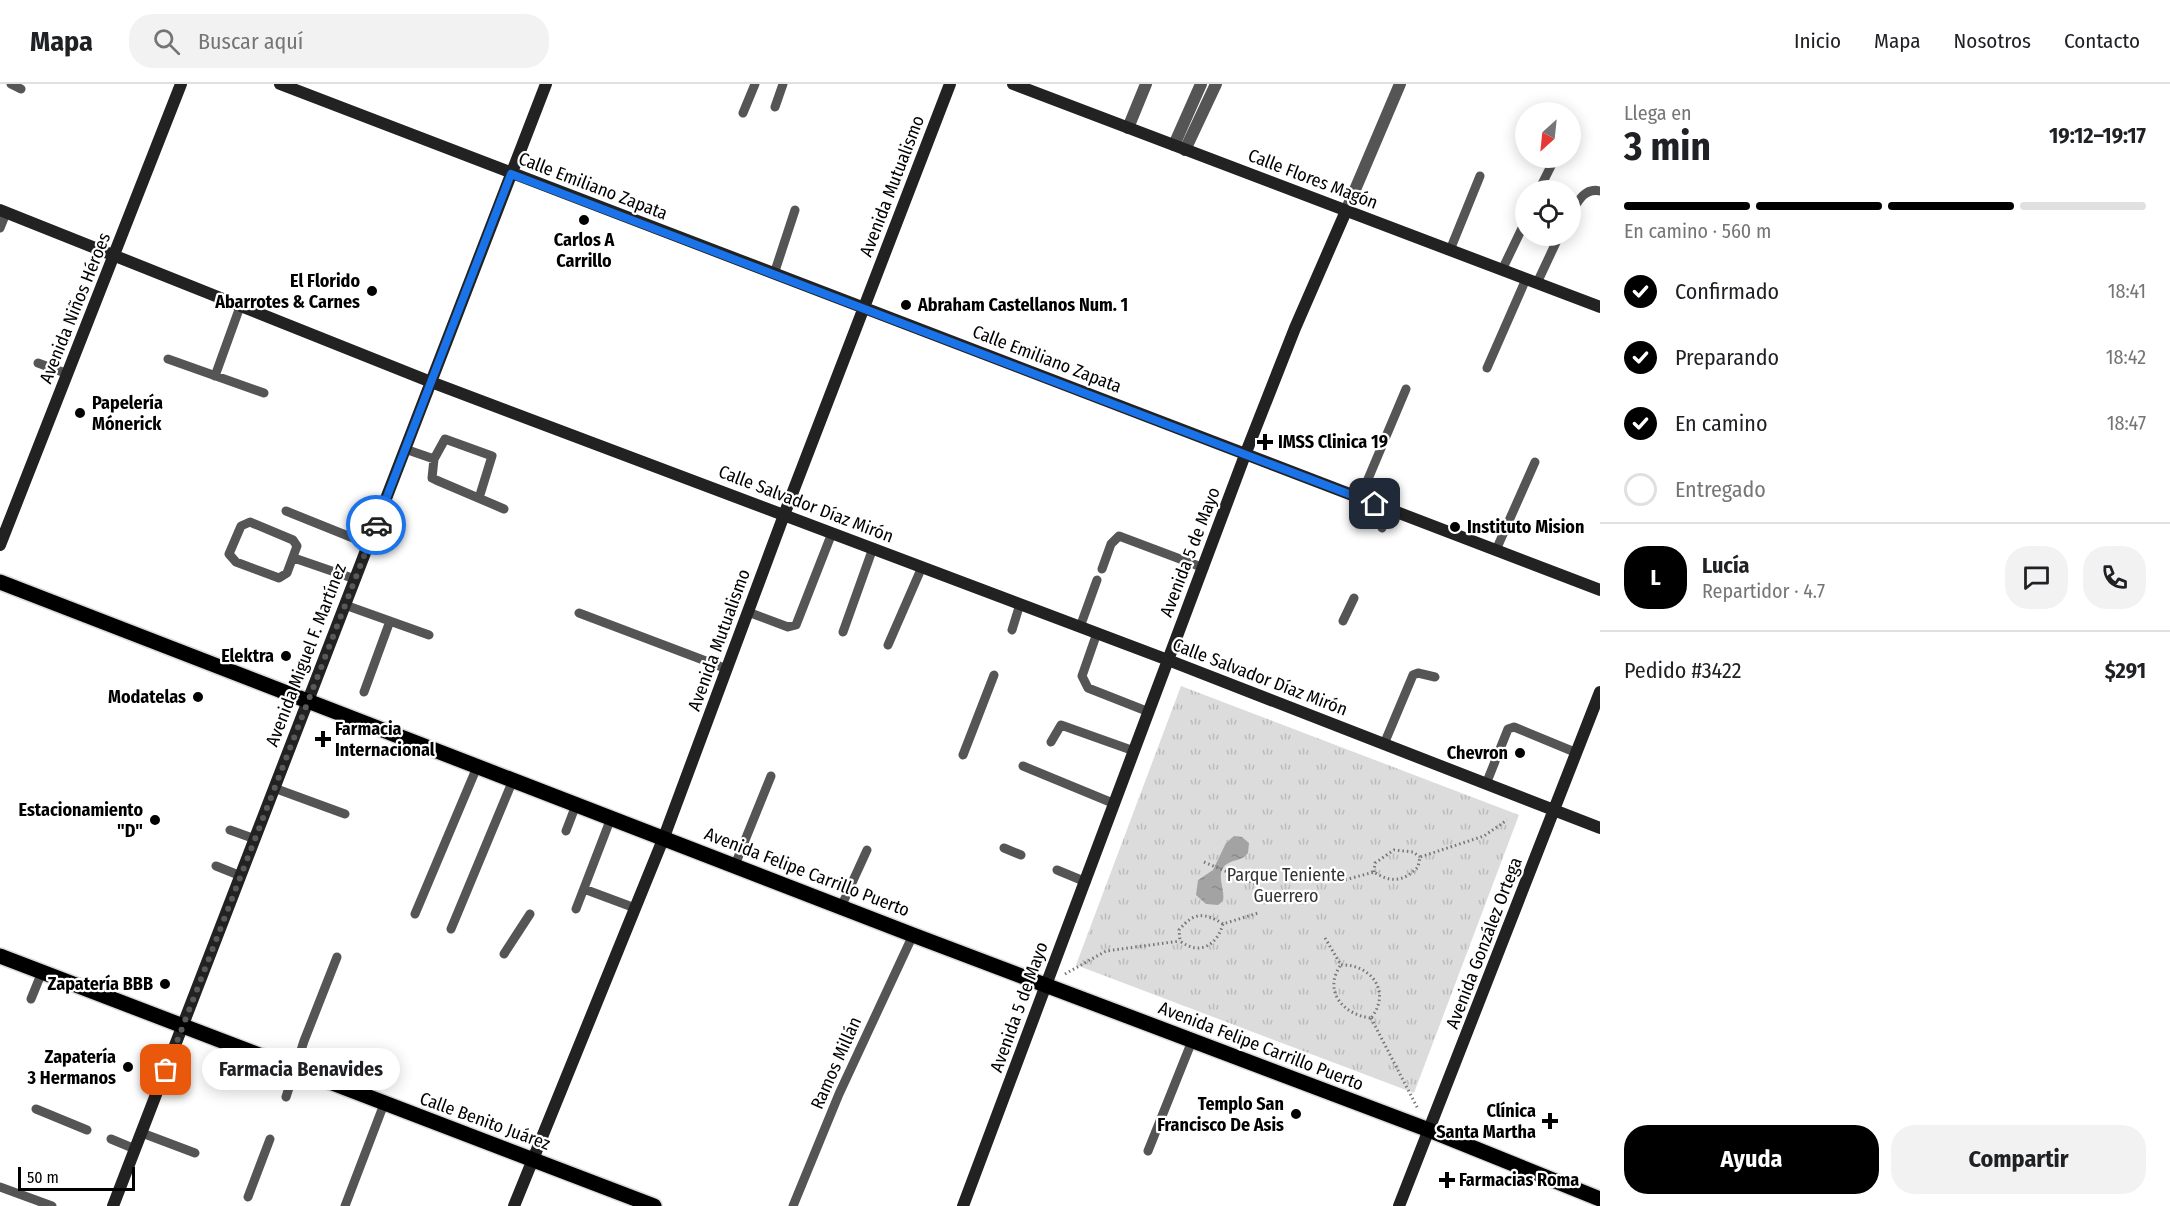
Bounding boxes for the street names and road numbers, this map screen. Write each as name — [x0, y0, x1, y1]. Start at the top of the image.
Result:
street label: Avenida Mutualismo — [855, 112, 929, 260]
street label: Calle Flores Magón — [1245, 144, 1381, 214]
street label: Calle Emiliano Zapata — [515, 147, 671, 225]
street label: Avenida Niños Héroes — [35, 229, 115, 387]
street label: Calle Emiliano Zapata — [969, 320, 1125, 398]
street label: Calle Salvador Díaz Mirón — [715, 460, 897, 548]
street label: Avenida 5 de Mayo — [1155, 484, 1225, 620]
street label: Avenida Miguel F. Martínez — [261, 560, 351, 750]
street label: Avenida Mutualismo — [683, 566, 755, 714]
street label: Calle Salvador Díaz Mirón — [1169, 633, 1351, 721]
street label: Avenida Felipe Carrillo Puerto — [701, 823, 913, 921]
street label: Avenida González Ortega — [1441, 854, 1527, 1032]
street label: Avenida 5 de Mayo — [985, 939, 1053, 1075]
street label: Avenida Felipe Carrillo Puerto — [1155, 997, 1367, 1095]
street label: Ramos Millán — [806, 1013, 866, 1113]
street label: Calle Benito Juárez — [417, 1087, 553, 1155]

